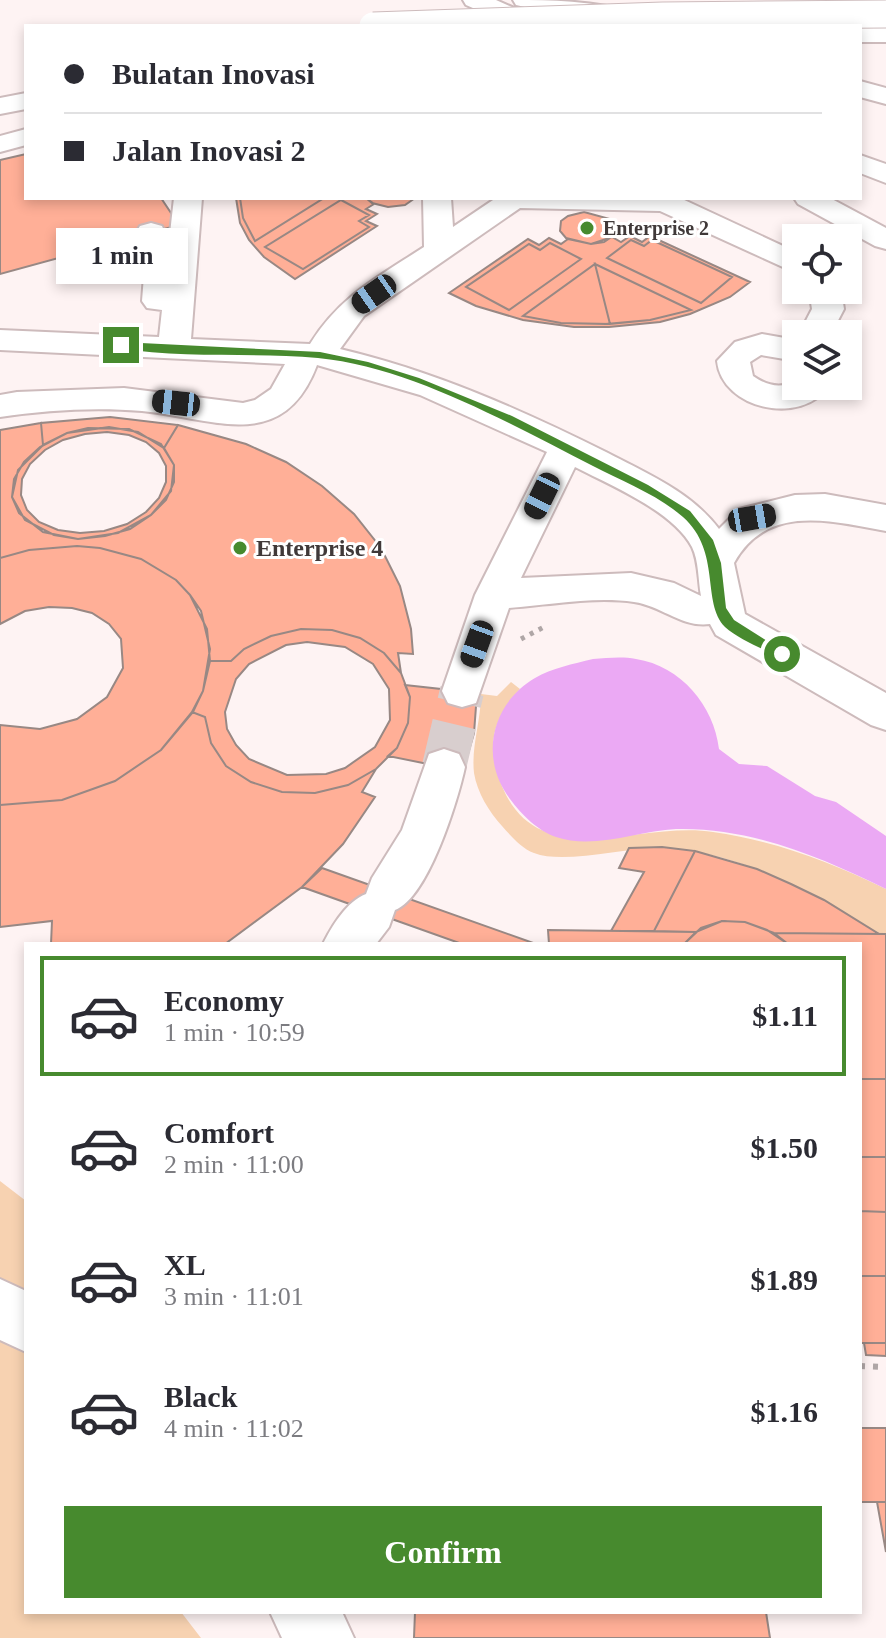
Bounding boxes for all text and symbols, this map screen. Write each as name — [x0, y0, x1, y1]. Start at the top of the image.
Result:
text: Bulatan Inovasi — [112, 57, 315, 90]
text: Jalan Inovasi 2 — [112, 134, 305, 167]
place label: Enterprise 2 — [603, 217, 709, 240]
marker: Enterprise 2 — [578, 219, 596, 237]
map controls — [782, 224, 862, 400]
button: locate — [782, 224, 862, 304]
callout: 1 min — [55, 229, 187, 285]
text: 1 min — [91, 241, 153, 270]
car — [347, 270, 401, 318]
button: layers — [782, 320, 862, 400]
route end — [103, 327, 139, 363]
car — [151, 389, 201, 417]
car — [521, 469, 563, 523]
car — [726, 502, 778, 534]
place label: Enterprise 4 — [256, 535, 383, 561]
marker: Enterprise 4 — [231, 539, 249, 557]
car — [458, 617, 496, 671]
route start — [764, 636, 800, 672]
icon: car — [68, 980, 140, 1052]
text: Economy — [164, 984, 284, 1017]
text: $1.11 — [752, 999, 818, 1032]
text: 1 min · 10:59 — [164, 1018, 305, 1047]
icon: car — [68, 1112, 140, 1184]
text: Comfort — [164, 1116, 274, 1149]
text: $1.50 — [751, 1131, 818, 1164]
text: 2 min · 11:00 — [164, 1150, 304, 1179]
icon: car — [68, 1244, 140, 1316]
text: XL — [164, 1248, 206, 1281]
text: $1.89 — [751, 1263, 818, 1296]
text: 3 min · 11:01 — [164, 1282, 304, 1311]
icon: car — [68, 1376, 140, 1448]
text: Black — [164, 1380, 237, 1413]
text: $1.16 — [751, 1395, 818, 1428]
text: 4 min · 11:02 — [164, 1414, 304, 1443]
button: Confirm — [64, 1506, 822, 1598]

